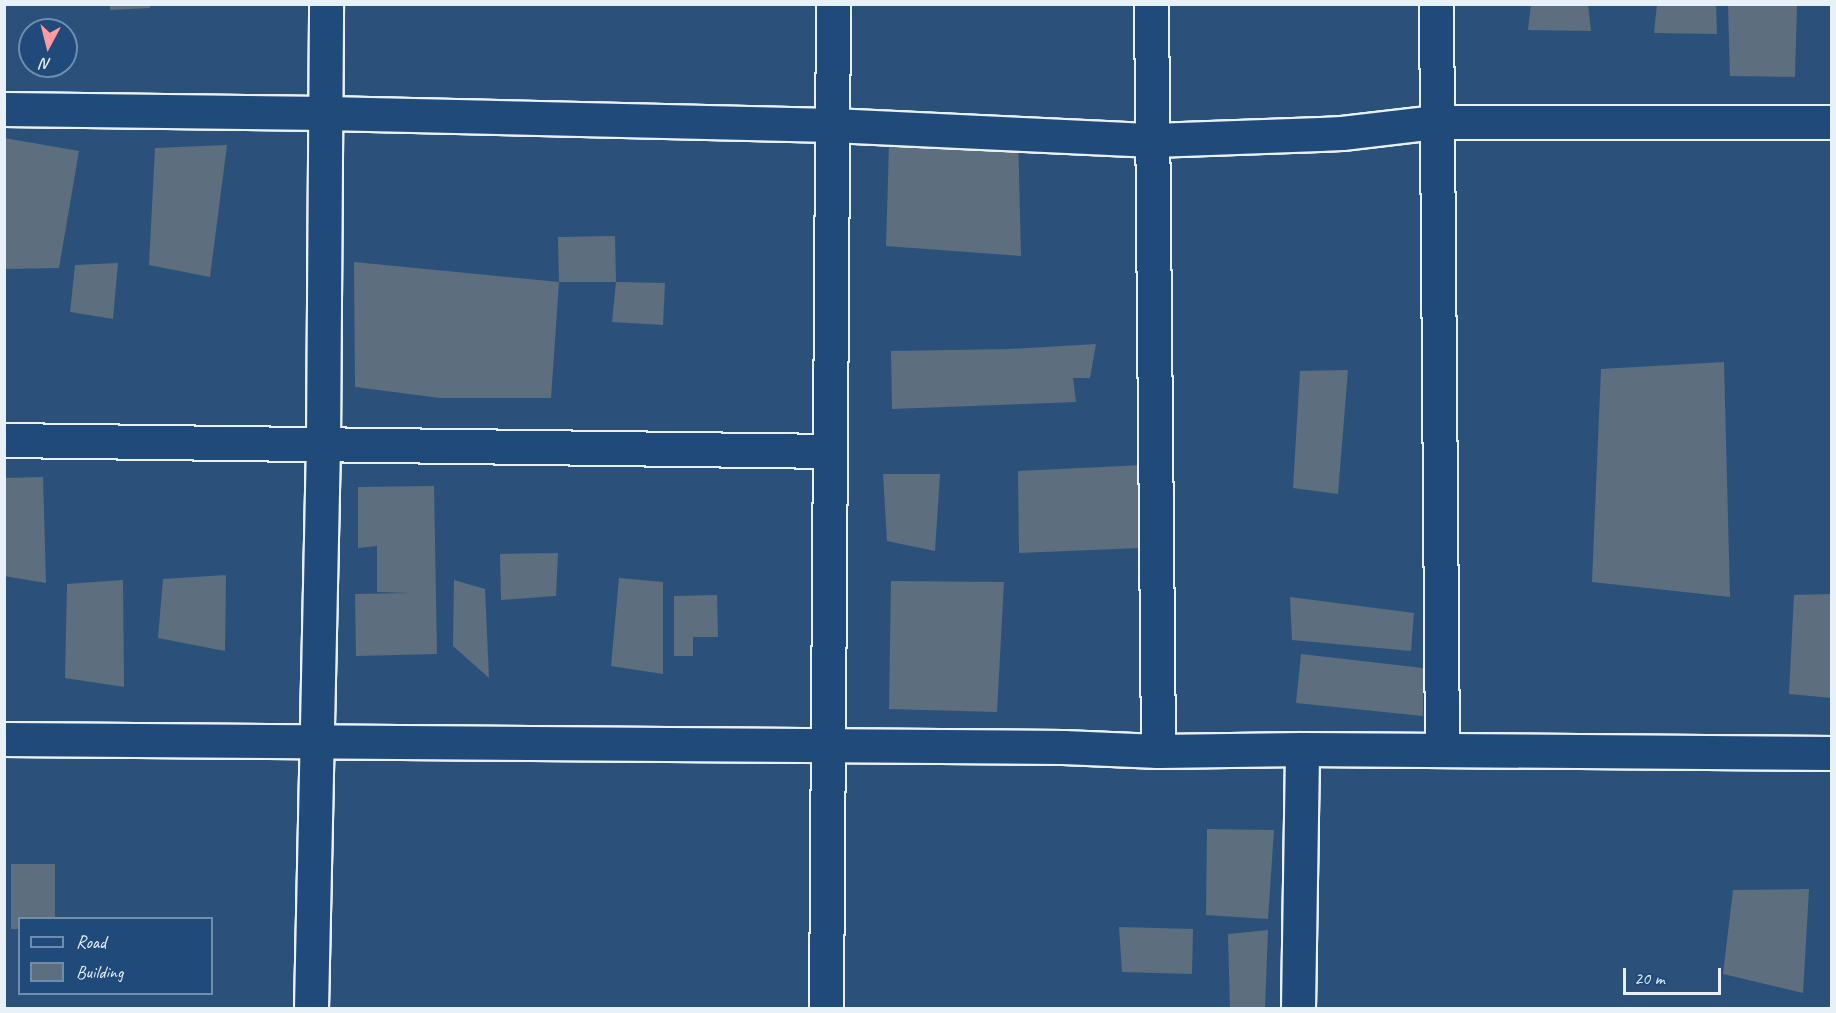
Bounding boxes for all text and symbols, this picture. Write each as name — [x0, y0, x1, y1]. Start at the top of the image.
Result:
north arrow — [18, 18, 78, 78]
text: N — [40, 53, 52, 74]
legend — [18, 917, 213, 995]
text: Road — [76, 931, 106, 953]
scale bar — [1626, 956, 1724, 994]
text: Building — [76, 961, 123, 983]
text: 20 m — [1634, 967, 1665, 989]

